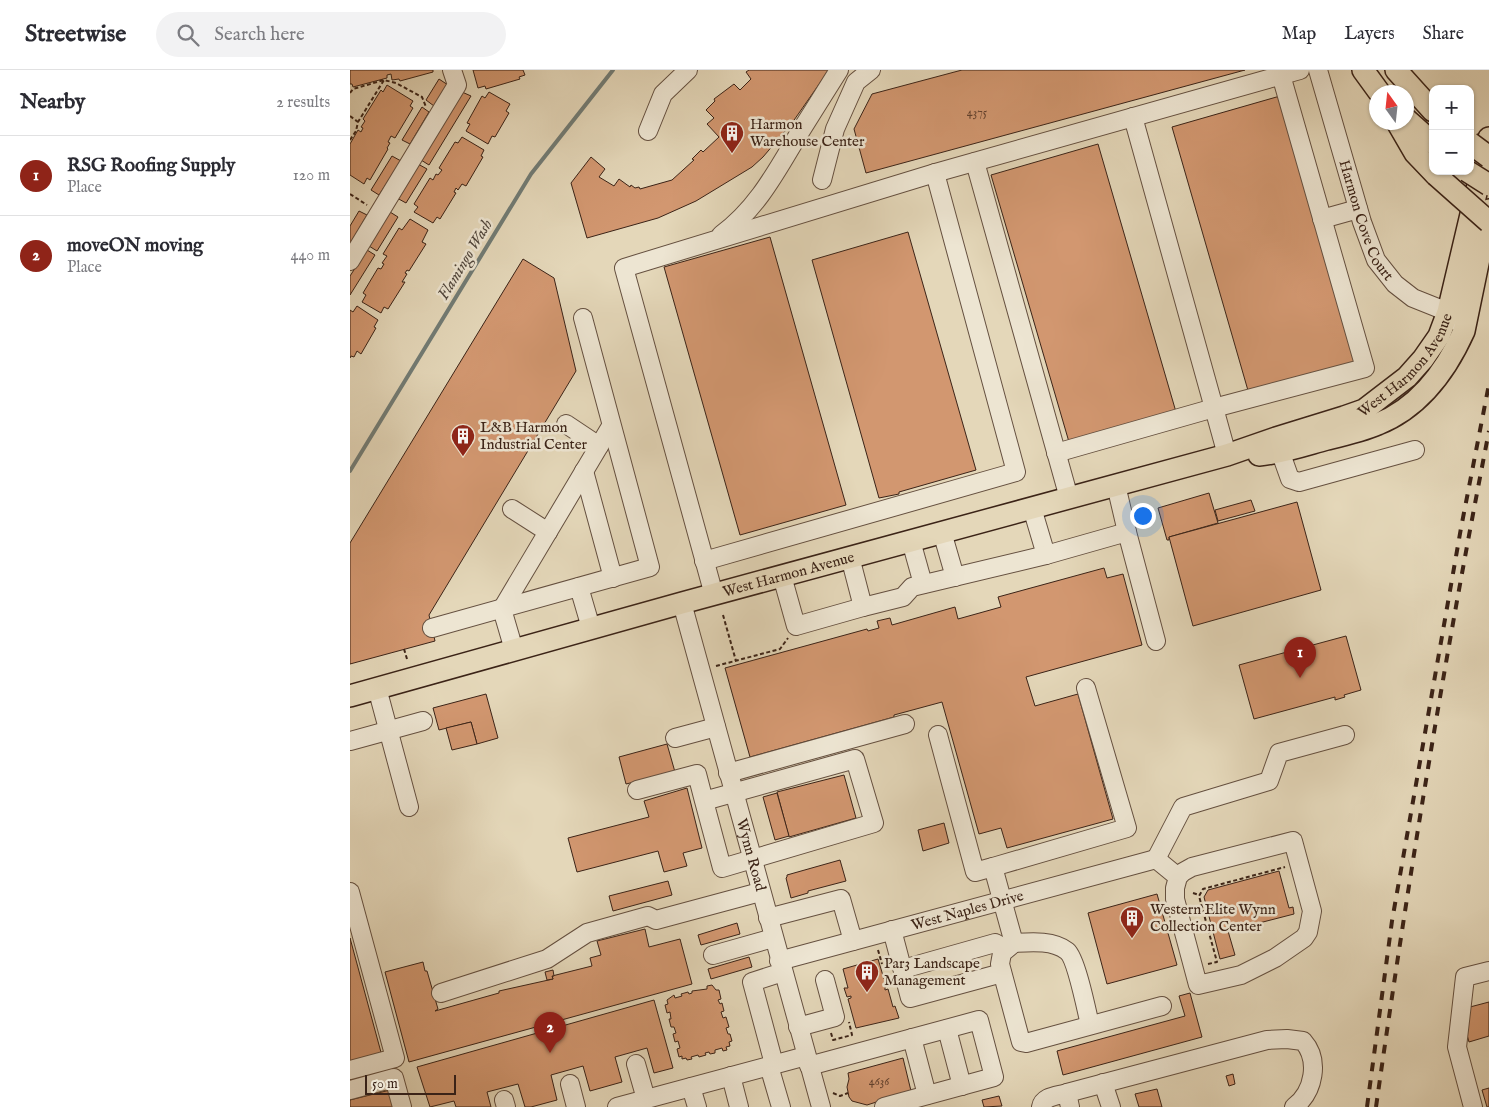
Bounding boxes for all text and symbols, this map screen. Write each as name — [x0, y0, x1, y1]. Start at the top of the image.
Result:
search box — [156, 12, 506, 57]
text: Streetwise — [25, 19, 126, 50]
icon: search — [174, 21, 202, 49]
text: Search here — [214, 23, 305, 47]
text: Map — [1282, 23, 1316, 46]
text: Layers — [1344, 23, 1395, 46]
text: Share — [1423, 23, 1464, 46]
north arrow — [1369, 85, 1414, 130]
map controls — [1429, 85, 1474, 175]
button: + — [1429, 85, 1474, 130]
text: Nearby — [20, 89, 85, 116]
text: 2 results — [276, 93, 330, 113]
house number: 4375 — [967, 105, 988, 120]
place label: Harmon Warehouse Center — [750, 115, 865, 151]
building icon: Harmon Warehouse Center — [719, 120, 745, 154]
button: − — [1429, 130, 1474, 175]
text: RSG Roofing Supply — [67, 154, 235, 178]
street label: Harmon Cove Court — [1334, 158, 1398, 285]
text: 1 — [33, 166, 39, 186]
text: 120 m — [293, 166, 330, 186]
text: Place — [67, 178, 102, 198]
water label: Flamingo Wash — [434, 216, 498, 304]
text: moveON moving — [67, 234, 203, 258]
text: 2 — [32, 246, 40, 266]
text: 440 m — [291, 246, 330, 266]
text: Place — [67, 258, 102, 278]
street label: West Harmon Avenue — [1354, 310, 1457, 421]
place label: L&B Harmon Industrial Center — [480, 418, 588, 454]
building icon: L&B Harmon Industrial Center — [450, 423, 476, 457]
your location — [1130, 503, 1156, 529]
street label: West Harmon Avenue — [720, 548, 857, 602]
pin: 1 — [1284, 637, 1316, 678]
street label: Wynn Road — [732, 816, 770, 894]
street label: West Naples Drive — [909, 886, 1026, 935]
place label: Western Elite Wynn Collection Center — [1150, 900, 1276, 936]
building icon: Western Elite Wynn Collection Center — [1119, 905, 1145, 939]
place label: Par3 Landscape Management — [884, 954, 980, 990]
building icon: Par3 Landscape Management — [854, 959, 880, 993]
pin: 2 — [534, 1012, 566, 1053]
scale bar — [365, 1072, 456, 1095]
house number: 4636 — [869, 1074, 890, 1089]
text: 50 m — [372, 1075, 398, 1093]

